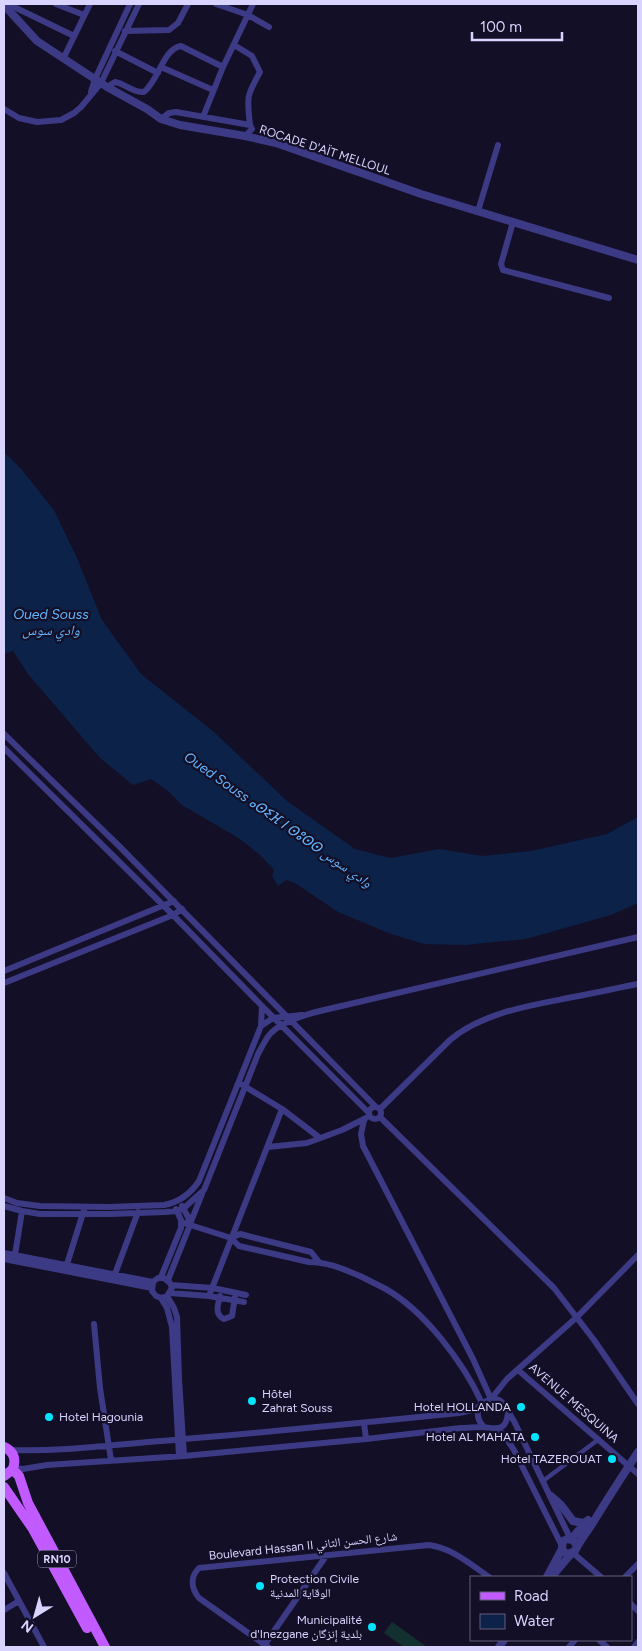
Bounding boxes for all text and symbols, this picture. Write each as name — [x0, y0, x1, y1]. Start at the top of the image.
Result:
scale bar — [472, 10, 562, 42]
text: 100 m — [480, 18, 522, 36]
street label: ROCADE D'AÏT MELLOUL — [258, 122, 393, 178]
water label: Oued Souss وادي سوس — [13, 606, 89, 641]
water label: Oued Souss ⴰⵙⵉⴼ ⵏ ⵙⵓⵙⵙ وادي سوس — [179, 748, 376, 894]
street label: AVENUE MESQUINA — [526, 1360, 622, 1446]
place label: Hôtel Zahrat Souss — [262, 1387, 333, 1415]
marker: Hôtel Zahrat Souss — [246, 1395, 258, 1407]
place label: Hotel HOLLANDA — [414, 1400, 511, 1414]
marker: Hotel HOLLANDA — [515, 1401, 527, 1413]
place label: Hotel Hagounia — [59, 1410, 143, 1424]
marker: Hotel Hagounia — [43, 1411, 55, 1423]
place label: Hotel AL MAHATA — [426, 1430, 525, 1444]
marker: Hotel AL MAHATA — [529, 1431, 541, 1443]
place label: Hotel TAZEROUAT — [501, 1452, 602, 1466]
marker: Hotel TAZEROUAT — [606, 1453, 618, 1465]
street label: Boulevard Hassan II شارع الحسن الثاني — [208, 1529, 398, 1566]
road number: RN10 — [38, 1550, 76, 1568]
place label: Protection Civile الوقاية المدنية — [270, 1572, 360, 1600]
legend — [470, 1576, 632, 1641]
marker: Protection Civile الوقاية المدنية — [254, 1580, 266, 1592]
text: Road — [514, 1587, 549, 1605]
north arrow — [10, 1591, 60, 1641]
text: Water — [514, 1612, 554, 1630]
place label: Municipalité d'Inezgane بلدية إنزگان — [250, 1613, 362, 1642]
text: N — [18, 1616, 37, 1636]
marker: Municipalité d'Inezgane بلدية إنزگان — [366, 1621, 378, 1633]

